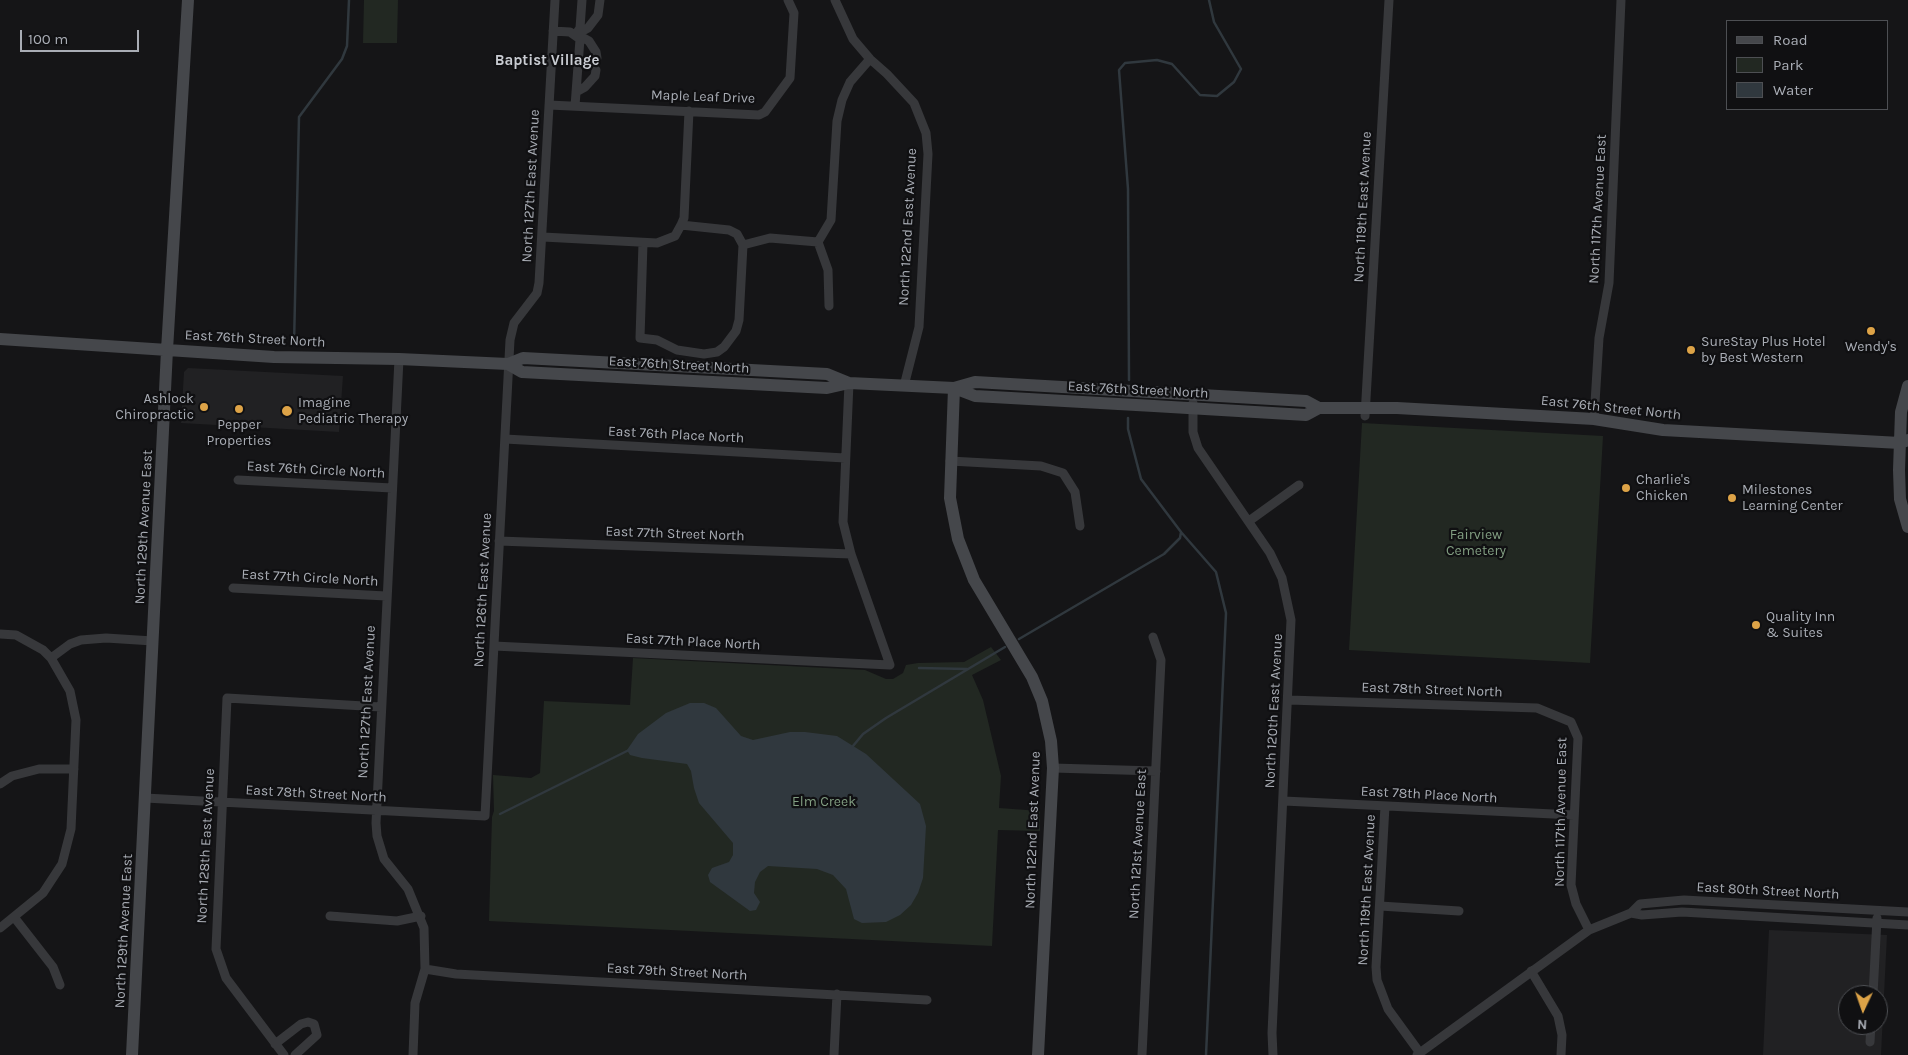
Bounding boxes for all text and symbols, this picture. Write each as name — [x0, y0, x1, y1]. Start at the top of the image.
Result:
scale bar — [22, 20, 141, 52]
legend — [1726, 20, 1888, 110]
text: 100 m — [28, 30, 68, 48]
text: Road — [1773, 31, 1808, 49]
district label: Baptist Village — [495, 52, 599, 70]
text: Park — [1773, 56, 1803, 74]
text: Water — [1773, 81, 1813, 99]
street label: Maple Leaf Drive — [651, 87, 755, 107]
street label: North 127th East Avenue — [519, 109, 543, 263]
street label: North 119th East Avenue — [1351, 131, 1375, 283]
street label: North 117th Avenue East — [1586, 134, 1610, 284]
street label: North 122nd East Avenue — [895, 148, 921, 306]
marker: Wendy's — [1865, 325, 1877, 337]
street label: East 76th Street North — [184, 327, 326, 351]
place label: SureStay Plus Hotel by Best Western — [1701, 334, 1826, 367]
place label: Wendy's — [1845, 339, 1897, 355]
marker: SureStay Plus Hotel by Best Western — [1685, 344, 1697, 356]
street label: East 76th Street North — [608, 353, 750, 377]
street label: East 76th Street North — [1067, 378, 1209, 402]
place label: Ashlock Chiropractic — [115, 391, 194, 424]
street label: East 76th Street North — [1540, 392, 1682, 424]
place label: Imagine Pediatric Therapy — [298, 395, 408, 428]
marker: Ashlock Chiropractic — [198, 401, 210, 413]
marker: Pepper Properties — [233, 403, 245, 415]
marker: Imagine Pediatric Therapy — [280, 404, 294, 418]
place label: Pepper Properties — [207, 417, 271, 450]
street label: East 76th Place North — [608, 423, 744, 447]
street label: North 129th Avenue East — [132, 449, 156, 605]
street label: East 76th Circle North — [246, 458, 386, 482]
place label: Charlie's Chicken — [1636, 472, 1690, 504]
marker: Charlie's Chicken — [1620, 482, 1632, 494]
place label: Milestones Learning Center — [1742, 482, 1843, 514]
marker: Milestones Learning Center — [1726, 492, 1738, 504]
street label: North 126th East Avenue — [471, 512, 495, 668]
street label: East 77th Street North — [605, 523, 745, 545]
park label: Fairview Cemetery — [1446, 527, 1506, 560]
street label: East 77th Circle North — [241, 566, 379, 590]
place label: Quality Inn & Suites — [1766, 609, 1835, 642]
marker: Quality Inn & Suites — [1750, 619, 1762, 631]
street label: North 127th East Avenue — [355, 625, 379, 779]
street label: East 77th Place North — [625, 630, 761, 654]
street label: North 120th East Avenue — [1262, 633, 1286, 789]
street label: East 78th Street North — [1361, 679, 1503, 701]
street label: North 117th Avenue East — [1551, 737, 1571, 887]
street label: North 122nd East Avenue — [1022, 751, 1044, 909]
street label: North 128th East Avenue — [194, 768, 218, 924]
street label: North 121st Avenue East — [1126, 769, 1150, 919]
street label: East 78th Street North — [245, 782, 387, 806]
street label: East 78th Place North — [1360, 783, 1498, 807]
park label: Elm Creek — [792, 794, 856, 810]
street label: North 119th East Avenue — [1355, 814, 1379, 966]
street label: North 129th Avenue East — [112, 853, 136, 1009]
street label: East 80th Street North — [1696, 879, 1840, 903]
street label: East 79th Street North — [606, 960, 748, 984]
north arrow — [1838, 985, 1888, 1035]
text: N — [1857, 1016, 1868, 1033]

